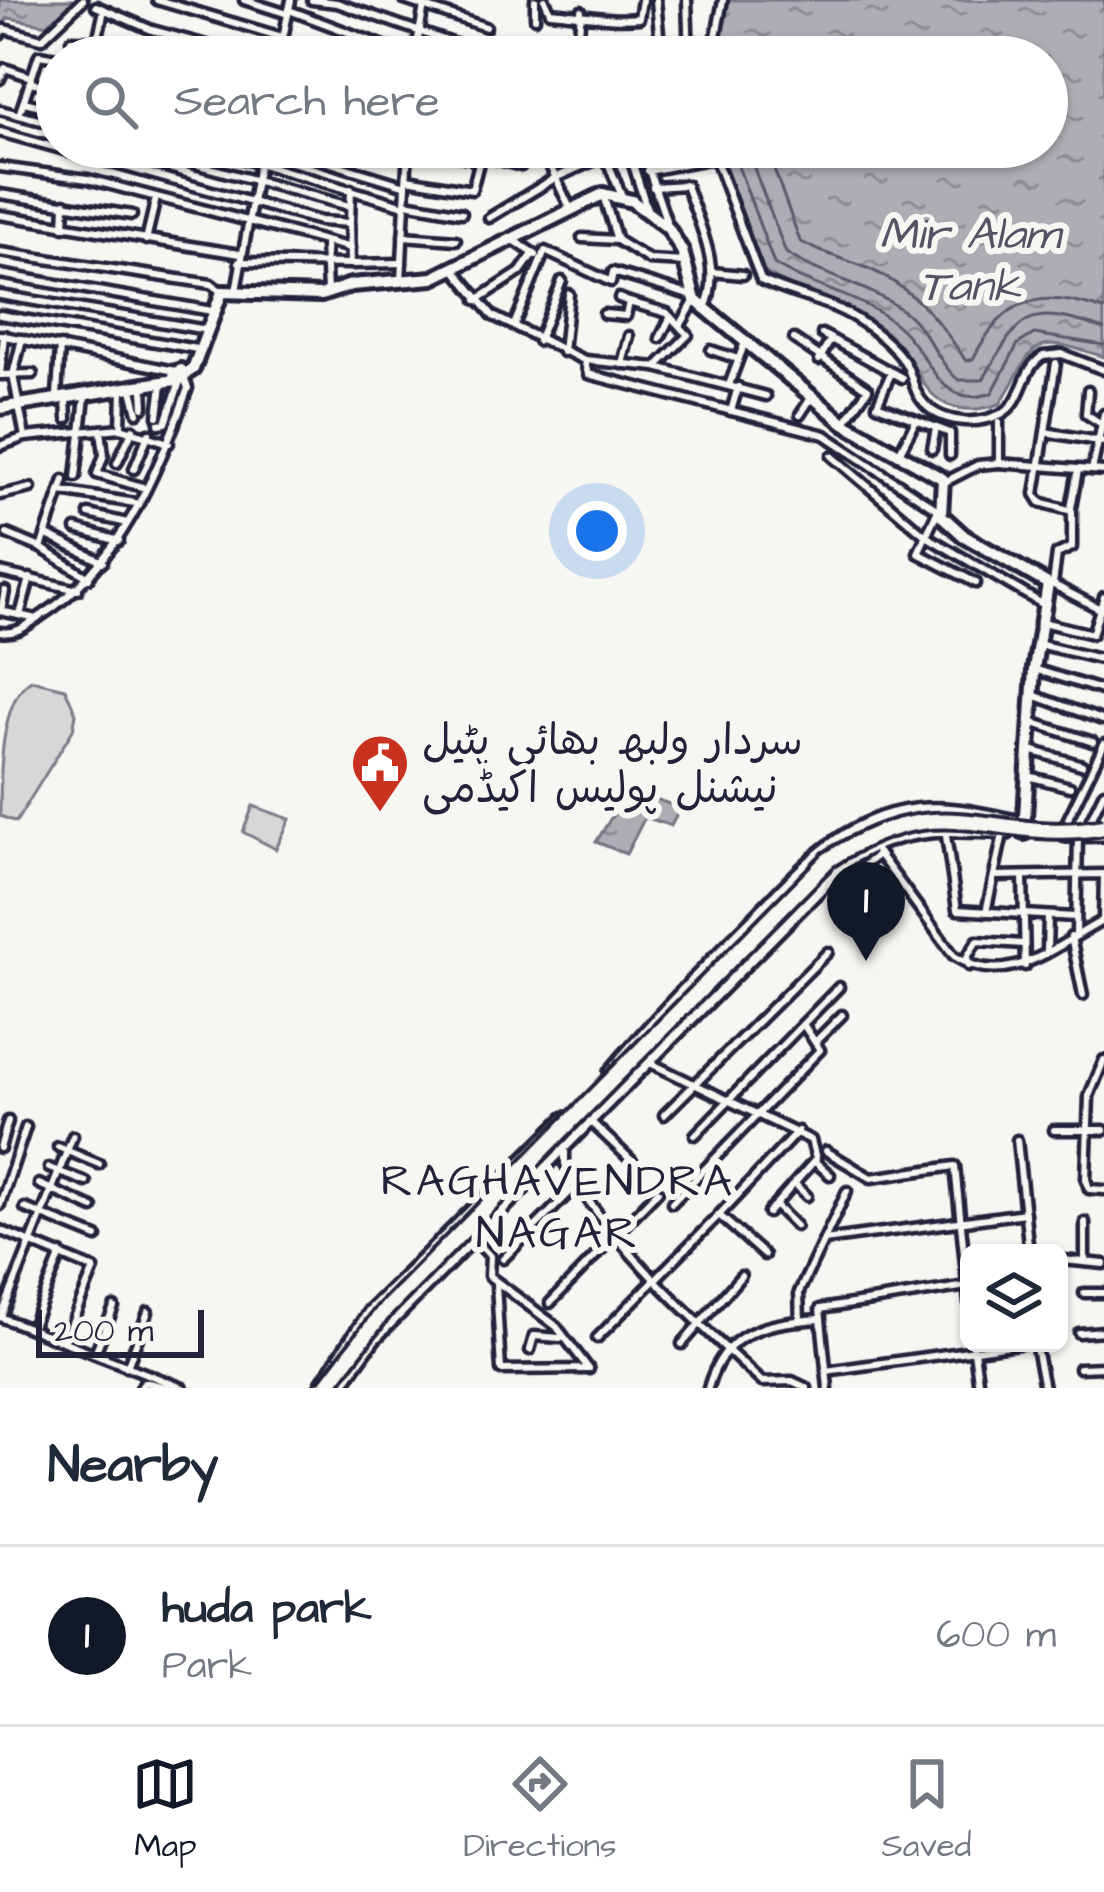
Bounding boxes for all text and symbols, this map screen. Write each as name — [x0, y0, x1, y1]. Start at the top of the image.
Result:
search box — [36, 36, 1068, 168]
icon: search — [78, 69, 144, 135]
text: Search here — [174, 71, 440, 133]
water label: Mir Alam Tank — [880, 204, 1064, 318]
your location — [567, 501, 627, 561]
place label: سردار ولبھ بھائی پٹیل نیشنل پولیس اکیڈمی — [422, 713, 803, 819]
public building icon: سردار ولبھ بھائی پٹیل نیشنل پولیس اکیڈمی — [349, 732, 411, 814]
pin: 1 — [827, 862, 905, 961]
district label: RAGHAVENDRA NAGAR — [381, 1151, 735, 1265]
map controls — [960, 1244, 1068, 1352]
button: layers — [960, 1244, 1068, 1352]
scale bar — [36, 1304, 204, 1357]
text: 200 m — [54, 1308, 153, 1354]
text: Nearby — [48, 1431, 218, 1502]
text: huda park — [162, 1578, 372, 1640]
text: 1 — [85, 1609, 90, 1663]
text: 600 m — [936, 1609, 1056, 1663]
text: Park — [162, 1640, 252, 1694]
tab: Map — [132, 1751, 198, 1869]
tab: Directions — [463, 1751, 617, 1869]
tab: Saved — [882, 1751, 972, 1869]

